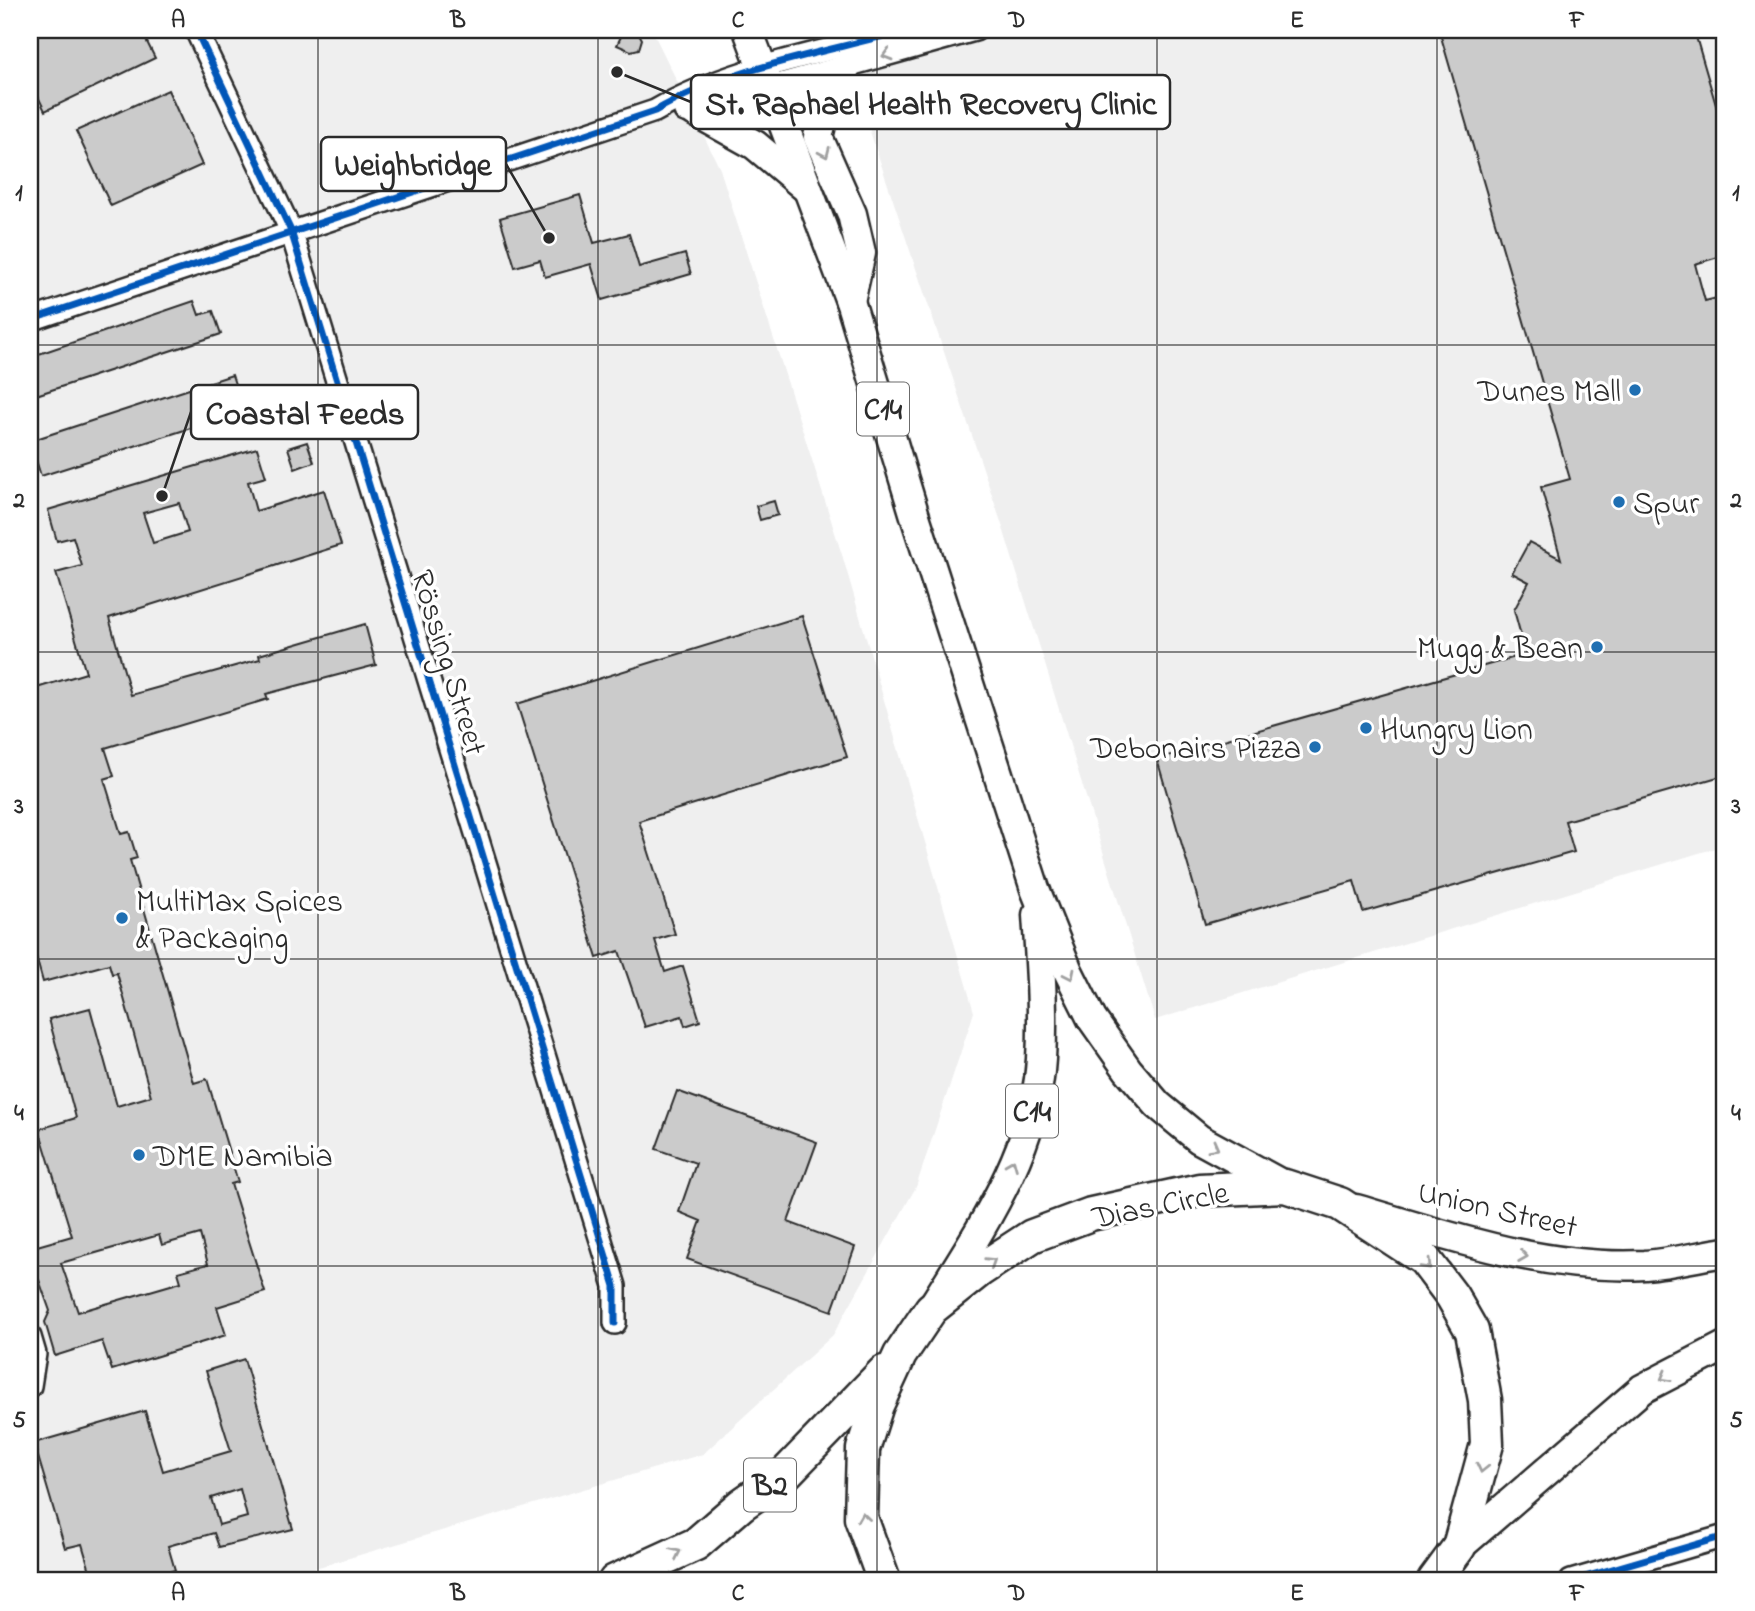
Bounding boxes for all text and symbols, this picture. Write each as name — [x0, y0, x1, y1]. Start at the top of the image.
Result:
text: A — [171, 5, 185, 38]
text: B — [449, 5, 466, 38]
text: C — [732, 5, 745, 38]
text: D — [1008, 5, 1025, 38]
text: E — [1290, 5, 1304, 38]
text: F — [1569, 5, 1585, 38]
one-way arrow — [881, 47, 893, 62]
callout: St. Raphael Health Recovery Clinic — [691, 75, 1170, 129]
text: St. Raphael Health Recovery Clinic — [705, 82, 1158, 131]
callout: Weighbridge — [321, 137, 506, 191]
text: Weighbridge — [334, 143, 493, 192]
one-way arrow — [817, 145, 831, 158]
text: 1 — [15, 178, 23, 211]
text: 1 — [1732, 178, 1740, 211]
place label: Dunes Mall — [1476, 370, 1621, 417]
road number: C14 — [857, 382, 909, 436]
marker: Dunes Mall — [1627, 382, 1643, 398]
callout: Coastal Feeds — [191, 385, 418, 439]
text: Coastal Feeds — [206, 392, 404, 440]
place label: Spur — [1633, 482, 1699, 529]
text: 2 — [12, 485, 25, 518]
text: 2 — [1729, 485, 1742, 518]
marker: Spur — [1611, 494, 1627, 510]
street label: Rössing Street — [396, 565, 497, 762]
place label: Mugg & Bean — [1417, 627, 1583, 674]
marker: Mugg & Bean — [1589, 639, 1605, 655]
place label: Hungry Lion — [1380, 708, 1533, 755]
marker: Hungry Lion — [1358, 720, 1374, 736]
place label: Debonairs Pizza — [1089, 727, 1301, 774]
marker: Debonairs Pizza — [1307, 739, 1323, 755]
text: 3 — [13, 791, 24, 824]
text: 3 — [1730, 791, 1741, 824]
place label: MultiMax Spices & Packaging — [136, 880, 343, 964]
marker: MultiMax Spices & Packaging — [114, 910, 130, 926]
one-way arrow — [1062, 968, 1076, 980]
road number: C14 — [1006, 1084, 1058, 1138]
text: 4 — [14, 1098, 24, 1131]
text: 4 — [1731, 1098, 1741, 1131]
place label: DME Namibia — [152, 1135, 333, 1182]
one-way arrow — [1207, 1139, 1219, 1152]
marker: DME Namibia — [131, 1147, 147, 1163]
one-way arrow — [1004, 1159, 1018, 1171]
street label: Union Street — [1413, 1170, 1582, 1253]
street label: Dias Circle — [1087, 1171, 1234, 1244]
one-way arrow — [1517, 1248, 1529, 1263]
one-way arrow — [1419, 1257, 1431, 1270]
one-way arrow — [984, 1258, 997, 1271]
one-way arrow — [1659, 1369, 1672, 1382]
text: 5 — [12, 1405, 26, 1438]
text: 5 — [1729, 1405, 1743, 1438]
road number: B2 — [744, 1458, 796, 1512]
one-way arrow — [1475, 1462, 1490, 1474]
one-way arrow — [856, 1511, 871, 1523]
one-way arrow — [669, 1547, 682, 1561]
text: A — [171, 1578, 185, 1611]
text: B — [449, 1578, 466, 1611]
text: C — [732, 1578, 745, 1611]
text: D — [1008, 1578, 1025, 1611]
text: E — [1290, 1578, 1304, 1611]
text: F — [1569, 1578, 1585, 1611]

